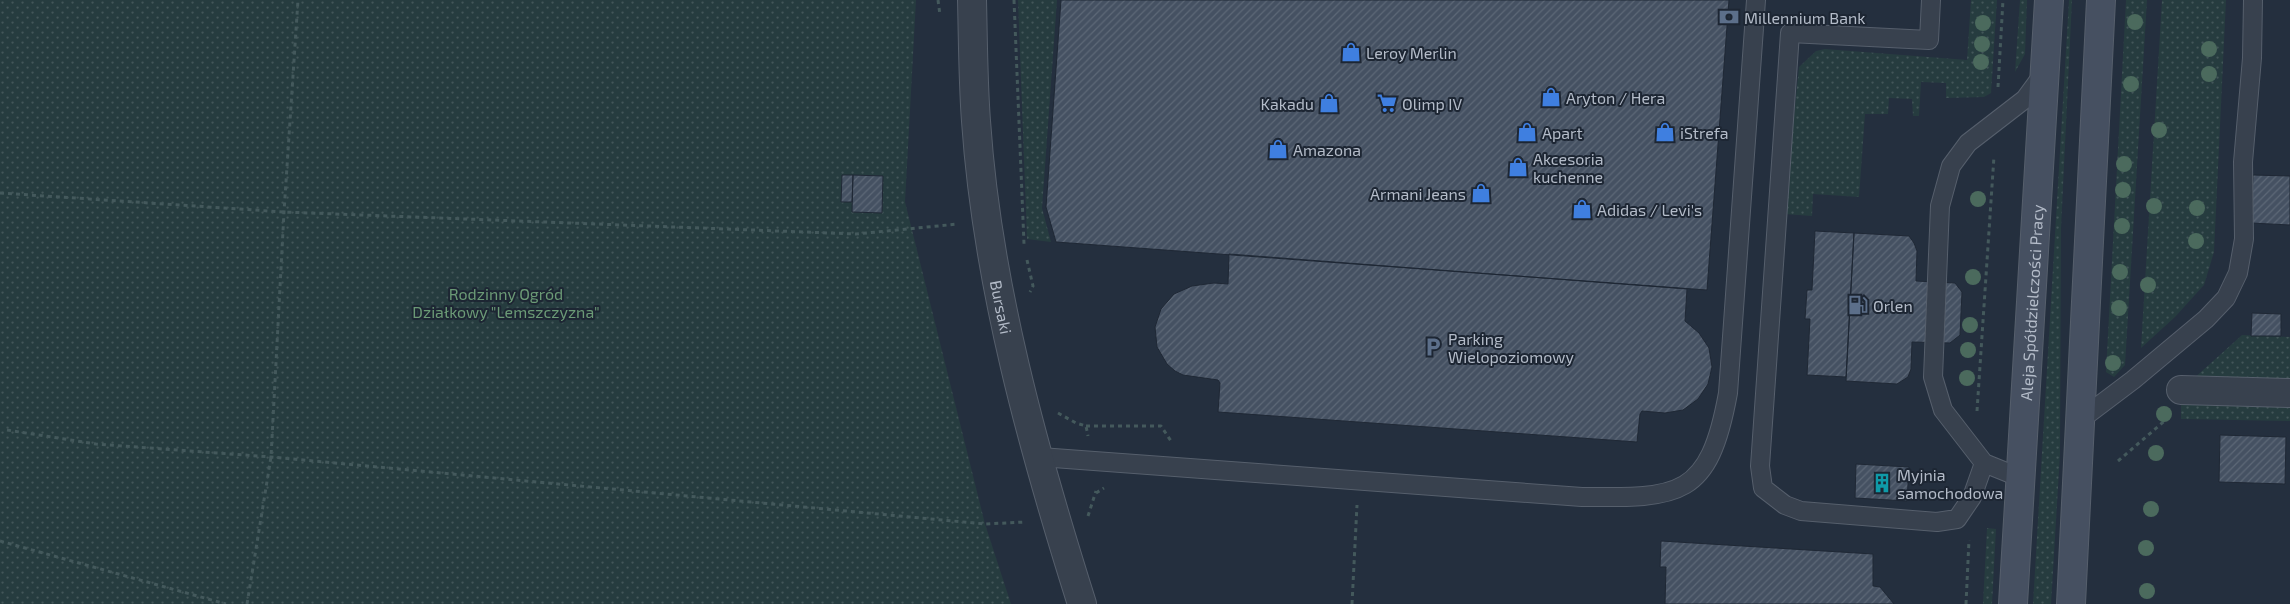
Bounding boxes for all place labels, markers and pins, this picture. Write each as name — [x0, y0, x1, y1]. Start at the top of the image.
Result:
bank icon: Millennium Bank — [1718, 6, 1740, 28]
place label: Millennium Bank — [1744, 8, 1866, 27]
shop icon: Leroy Merlin — [1340, 41, 1362, 63]
place label: Leroy Merlin — [1366, 43, 1457, 62]
shop icon: Aryton / Hera — [1540, 86, 1562, 108]
place label: Aryton / Hera — [1566, 88, 1665, 107]
shop icon: Kakadu — [1318, 92, 1340, 114]
supermarket icon: Olimp IV — [1376, 92, 1398, 114]
place label: Kakadu — [1261, 94, 1314, 113]
place label: Olimp IV — [1402, 94, 1462, 113]
shop icon: Apart — [1516, 121, 1538, 143]
shop icon: iStrefa — [1654, 121, 1676, 143]
place label: Apart — [1542, 123, 1583, 142]
place label: iStrefa — [1680, 123, 1729, 142]
shop icon: Amazona — [1267, 138, 1289, 160]
place label: Amazona — [1293, 140, 1361, 159]
place label: Akcesoria kuchenne — [1533, 149, 1604, 186]
shop icon: Akcesoria kuchenne — [1507, 156, 1529, 178]
shop icon: Armani Jeans — [1470, 182, 1492, 204]
place label: Armani Jeans — [1370, 184, 1466, 203]
shop icon: Adidas / Levi's — [1571, 198, 1593, 220]
place label: Adidas / Levi's — [1597, 200, 1702, 219]
fuel station icon: Orlen — [1847, 294, 1869, 316]
place label: Orlen — [1873, 296, 1913, 315]
place label: Parking Wielopoziomowy — [1448, 329, 1574, 366]
parking icon: Parking Wielopoziomowy — [1422, 336, 1444, 358]
place label: Myjnia samochodowa — [1897, 465, 2003, 502]
building icon: Myjnia samochodowa — [1871, 472, 1893, 494]

